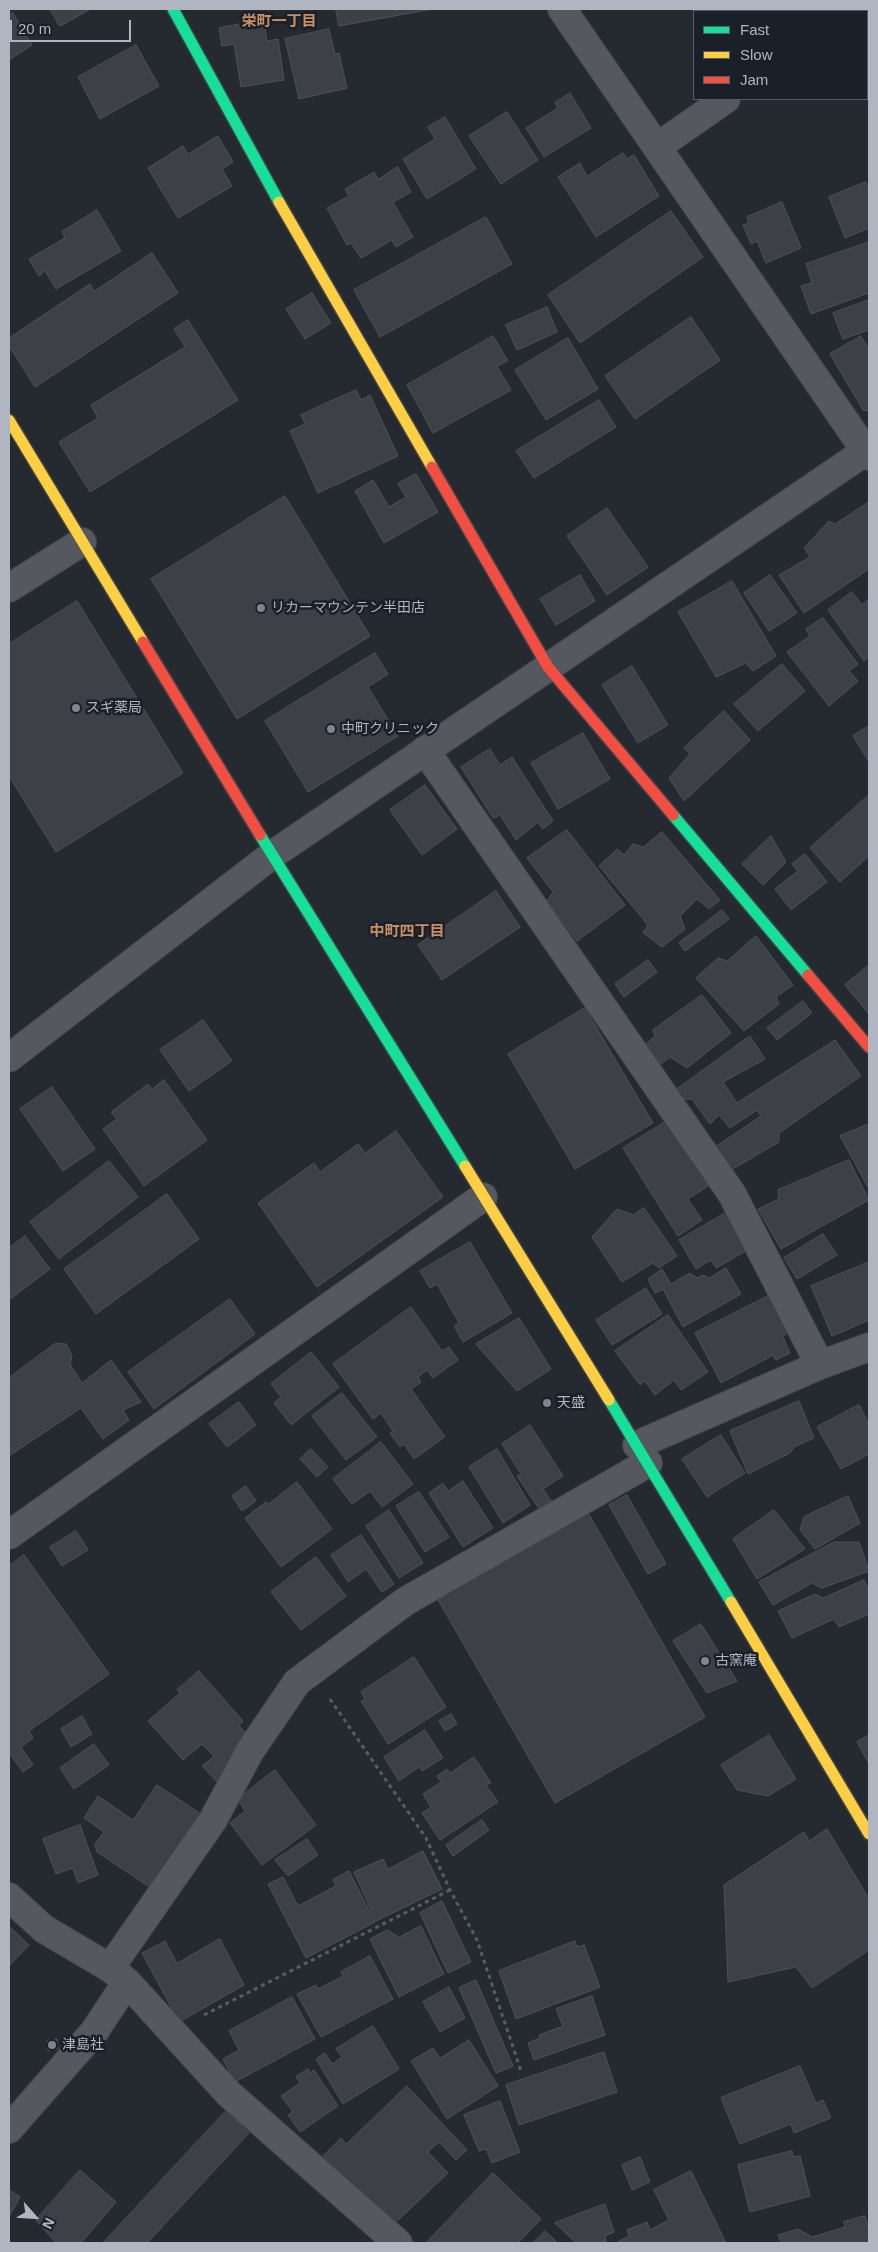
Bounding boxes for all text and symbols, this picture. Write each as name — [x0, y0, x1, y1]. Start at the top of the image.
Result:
scale bar — [12, 10, 134, 42]
legend — [693, 10, 868, 100]
district label: 栄町一丁目 — [242, 13, 316, 31]
text: 20 m — [18, 20, 51, 37]
text: Fast — [740, 21, 769, 38]
text: Slow — [740, 46, 773, 63]
text: Jam — [740, 71, 768, 88]
place label: リカーマウンテン半田店 — [271, 600, 425, 616]
marker: リカーマウンテン半田店 — [255, 602, 267, 614]
place label: スギ薬局 — [86, 700, 142, 716]
marker: スギ薬局 — [70, 702, 82, 714]
place label: 中町クリニック — [341, 721, 439, 737]
marker: 中町クリニック — [325, 723, 337, 735]
district label: 中町四丁目 — [370, 923, 444, 941]
place label: 天盛 — [557, 1395, 585, 1411]
marker: 天盛 — [541, 1397, 553, 1409]
place label: 古窯庵 — [715, 1653, 757, 1669]
marker: 古窯庵 — [699, 1655, 711, 1667]
place label: 津島社 — [62, 2037, 104, 2053]
marker: 津島社 — [46, 2039, 58, 2051]
north arrow — [10, 2192, 60, 2242]
text: N — [39, 2216, 58, 2232]

